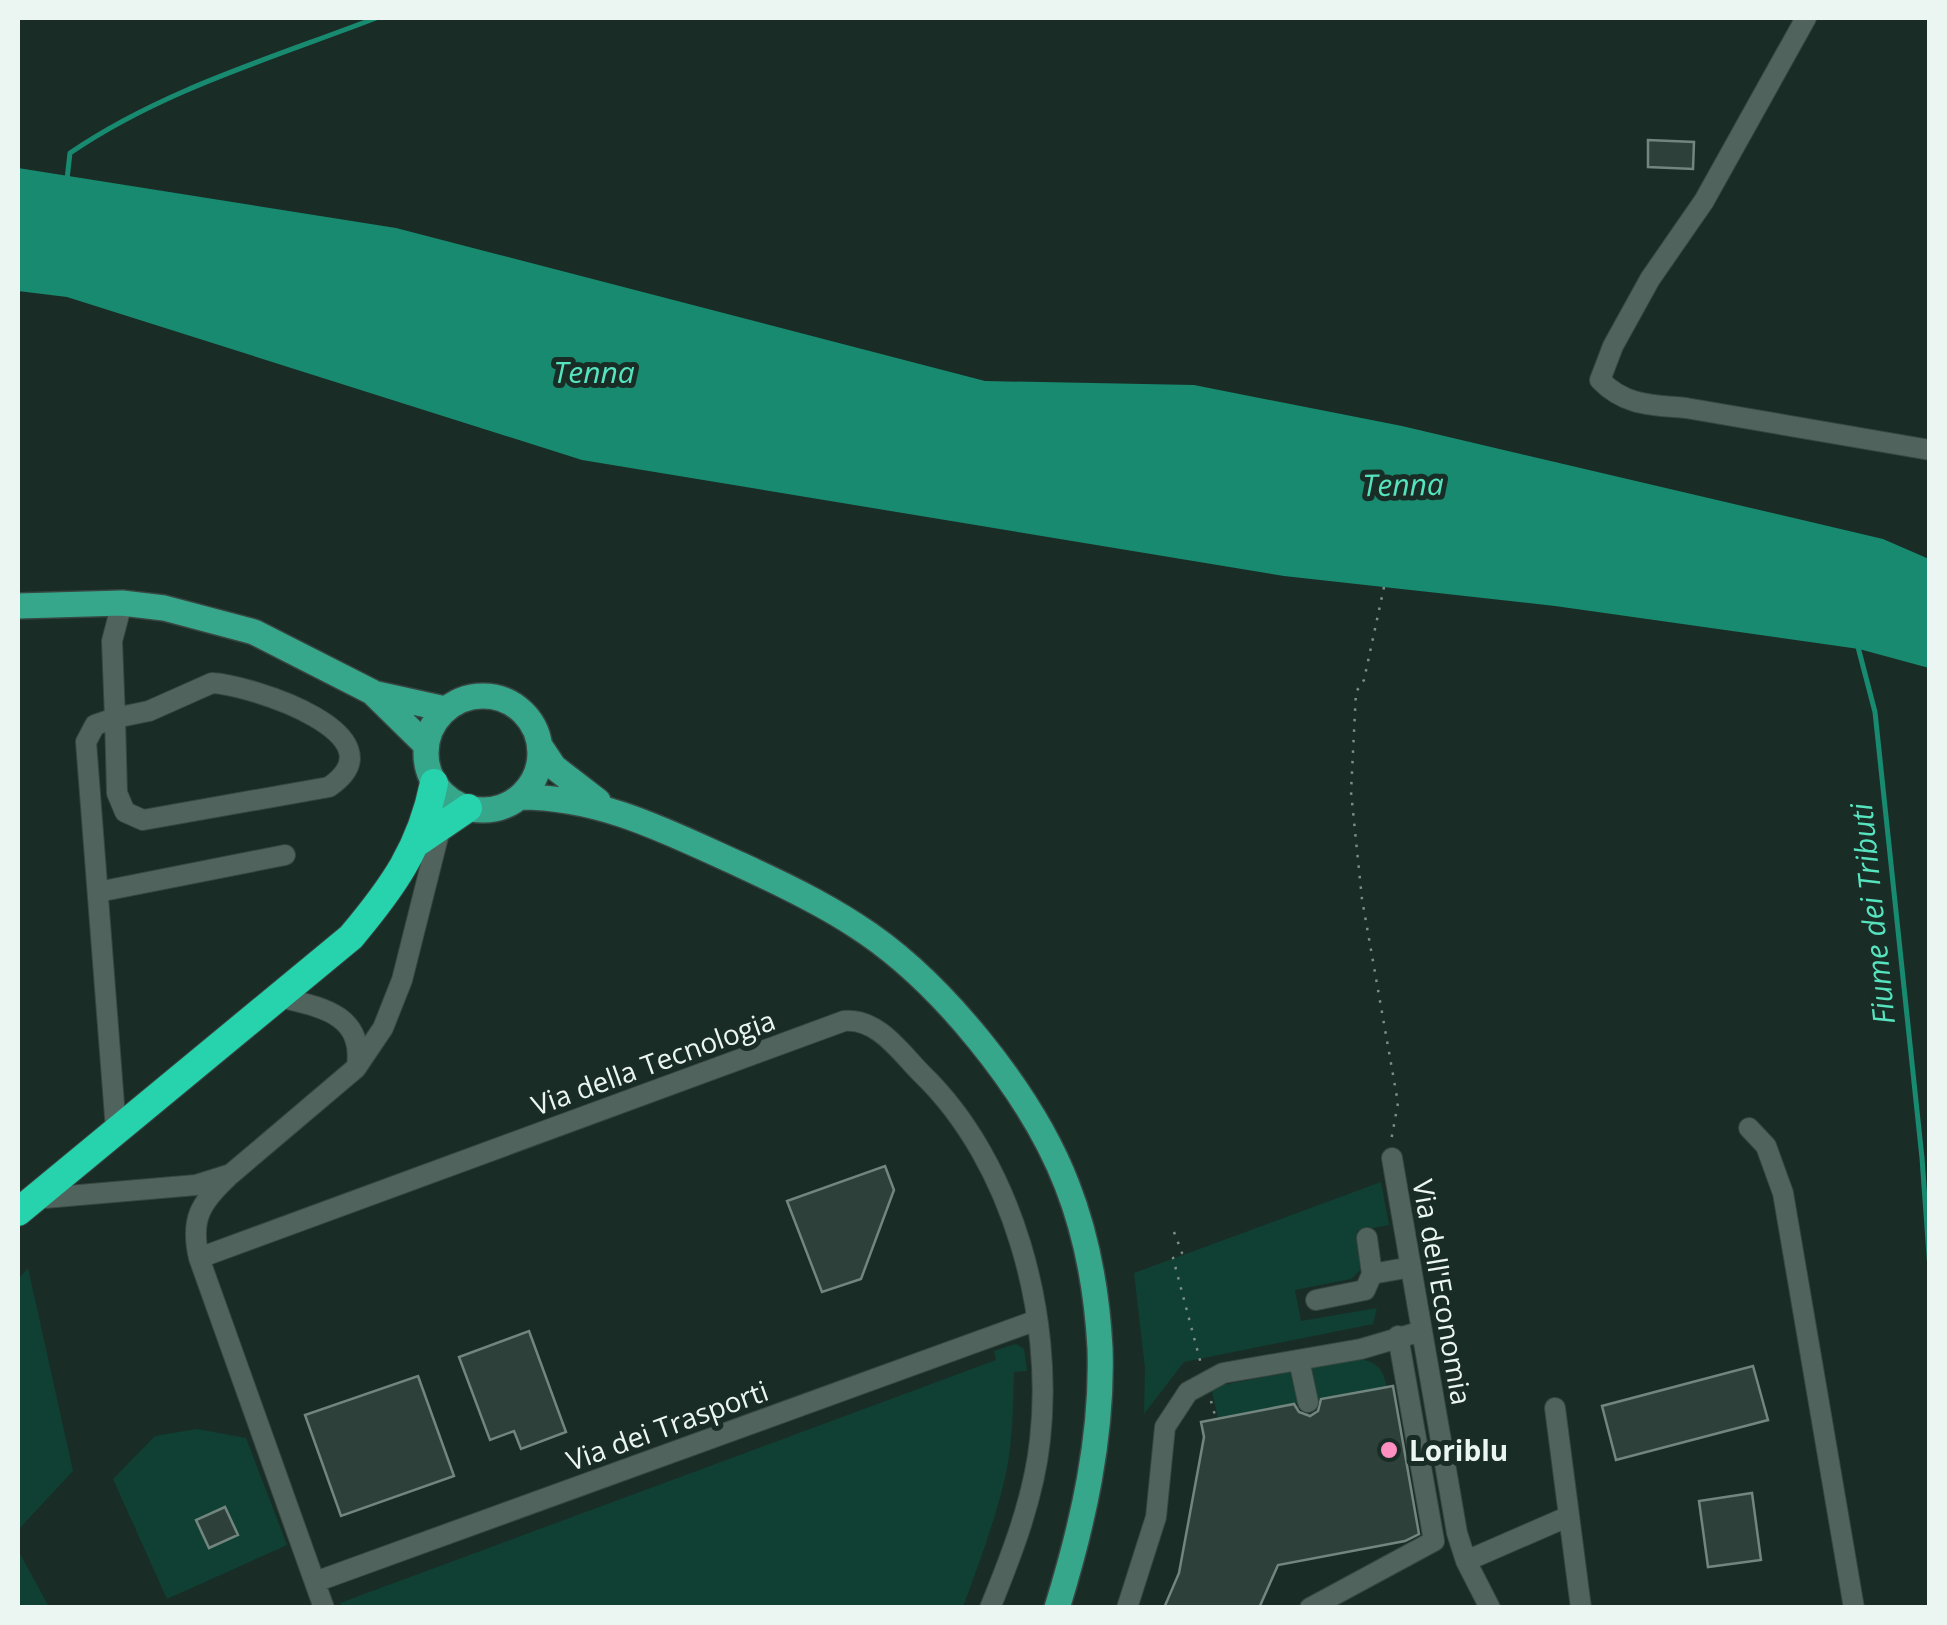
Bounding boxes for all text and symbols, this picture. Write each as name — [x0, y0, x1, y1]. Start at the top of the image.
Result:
water label: Tenna — [553, 351, 635, 392]
water label: Tenna — [1362, 463, 1444, 505]
water label: Fiume dei Tributi — [1840, 801, 1904, 1027]
street label: Via della Tecnologia — [526, 1000, 780, 1124]
street label: Via dell'Economia — [1404, 1176, 1482, 1408]
street label: Via dei Trasporti — [561, 1371, 773, 1479]
place label: Loriblu — [1409, 1431, 1508, 1469]
marker: Loriblu — [1378, 1439, 1400, 1461]

